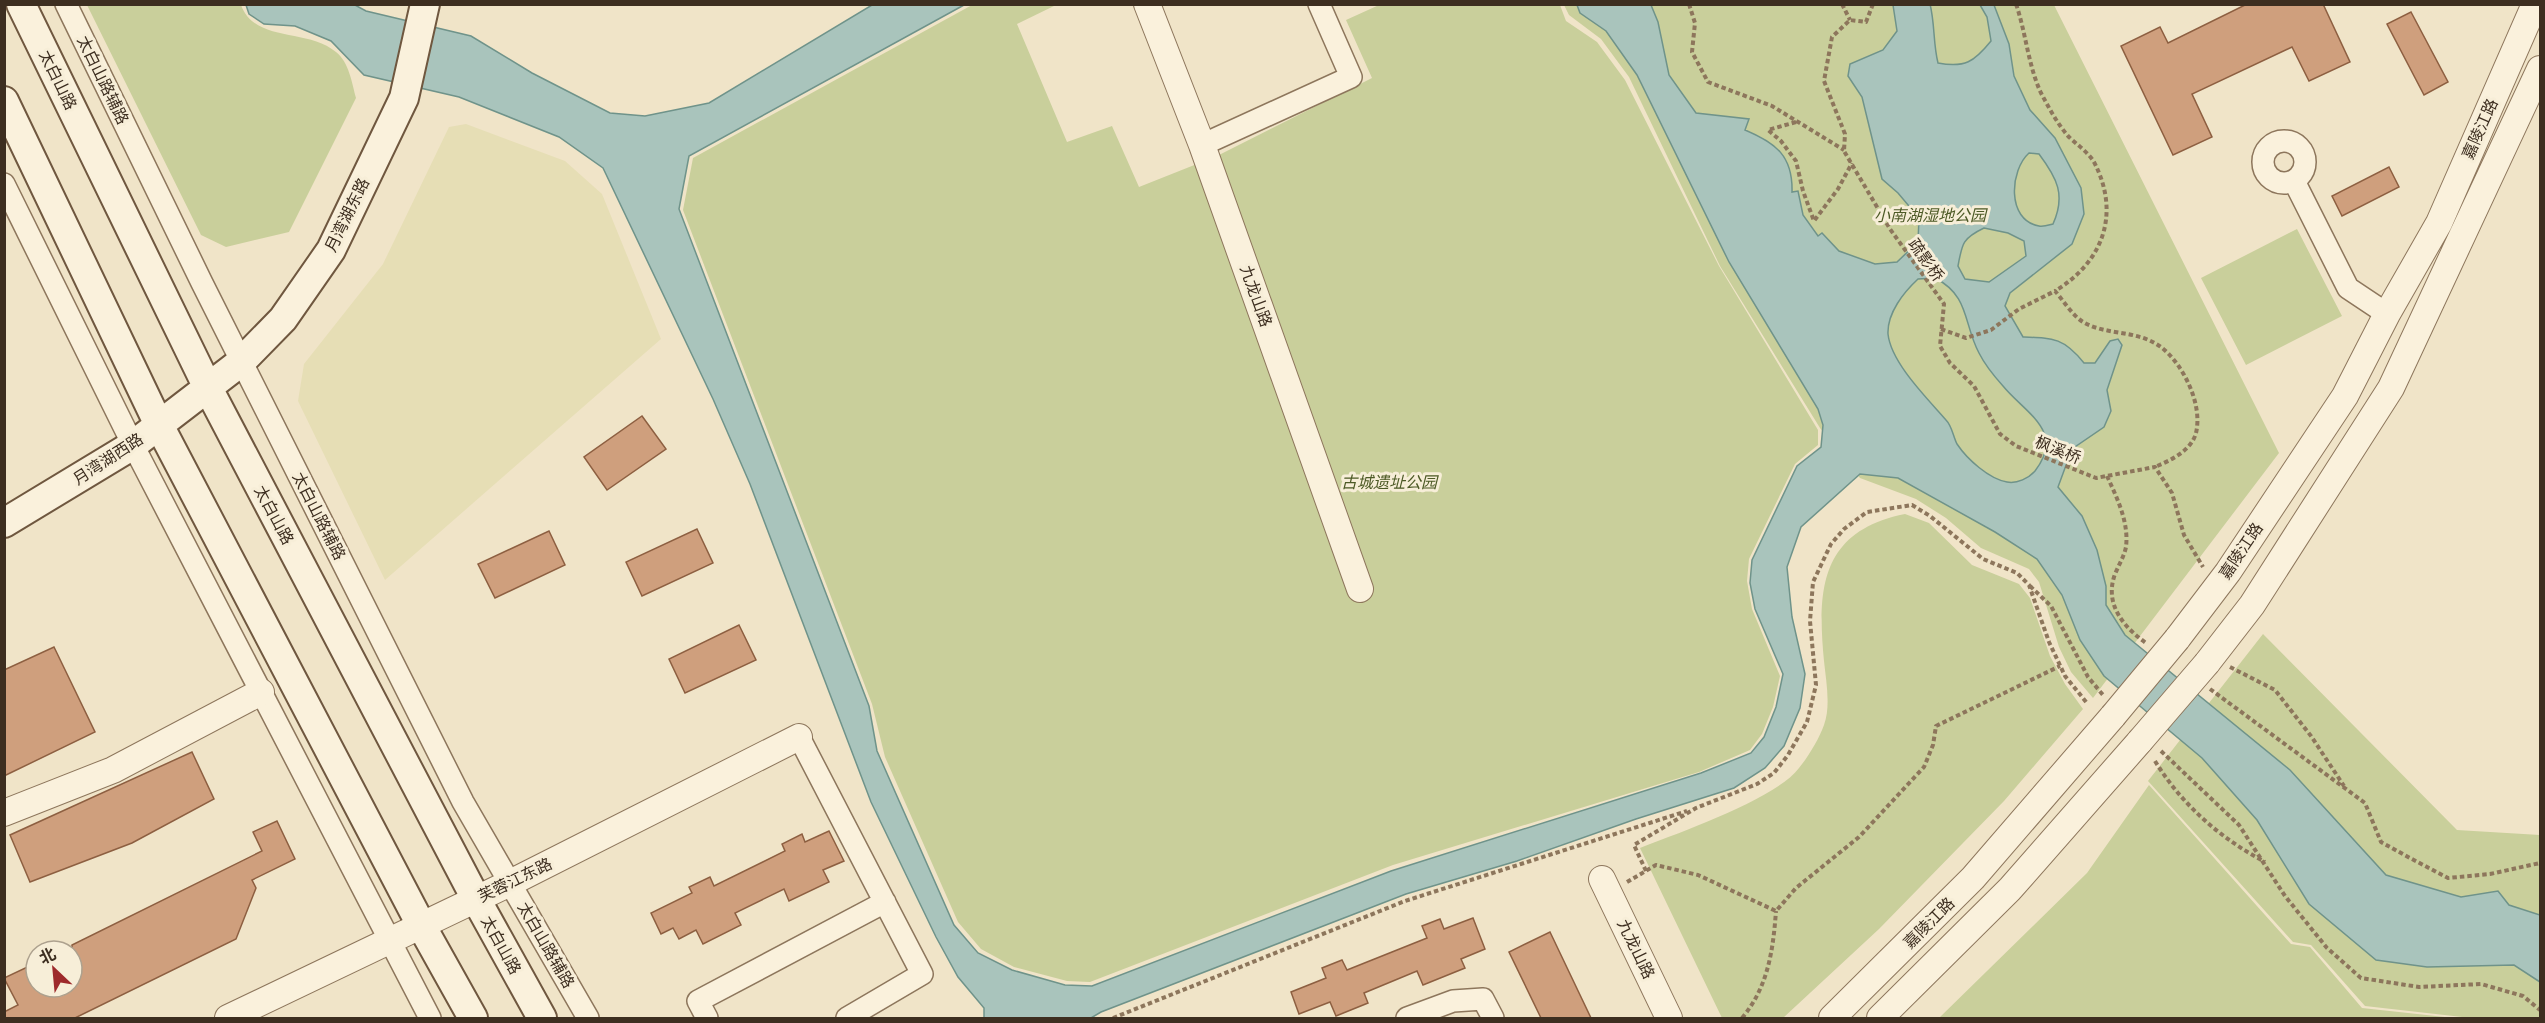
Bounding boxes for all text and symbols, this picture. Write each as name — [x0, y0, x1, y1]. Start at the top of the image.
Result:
street label: 太白山路辅路 — [73, 33, 133, 127]
street label: 太白山路 — [35, 47, 81, 113]
street label: 嘉陵江路 — [2458, 96, 2502, 162]
street label: 月湾湖东路 — [321, 175, 373, 255]
park label: 小南湖湿地公园 — [1874, 206, 1988, 225]
street label: 疏影桥 — [1904, 235, 1948, 285]
street label: 九龙山路 — [1236, 263, 1276, 329]
street label: 月湾湖西路 — [69, 429, 147, 489]
street label: 枫溪桥 — [2032, 432, 2084, 468]
street label: 太白山路辅路 — [289, 469, 349, 563]
park label: 古城遗址公园 — [1341, 473, 1439, 492]
street label: 太白山路 — [251, 482, 297, 548]
street label: 嘉陵江路 — [2215, 519, 2267, 583]
street label: 芙蓉江东路 — [475, 854, 555, 906]
street label: 嘉陵江路 — [1900, 894, 1958, 952]
street label: 太白山路辅路 — [514, 899, 578, 991]
street label: 太白山路 — [477, 912, 525, 978]
street label: 九龙山路 — [1613, 916, 1659, 982]
north arrow — [24, 939, 84, 999]
text: 北 — [36, 944, 59, 968]

